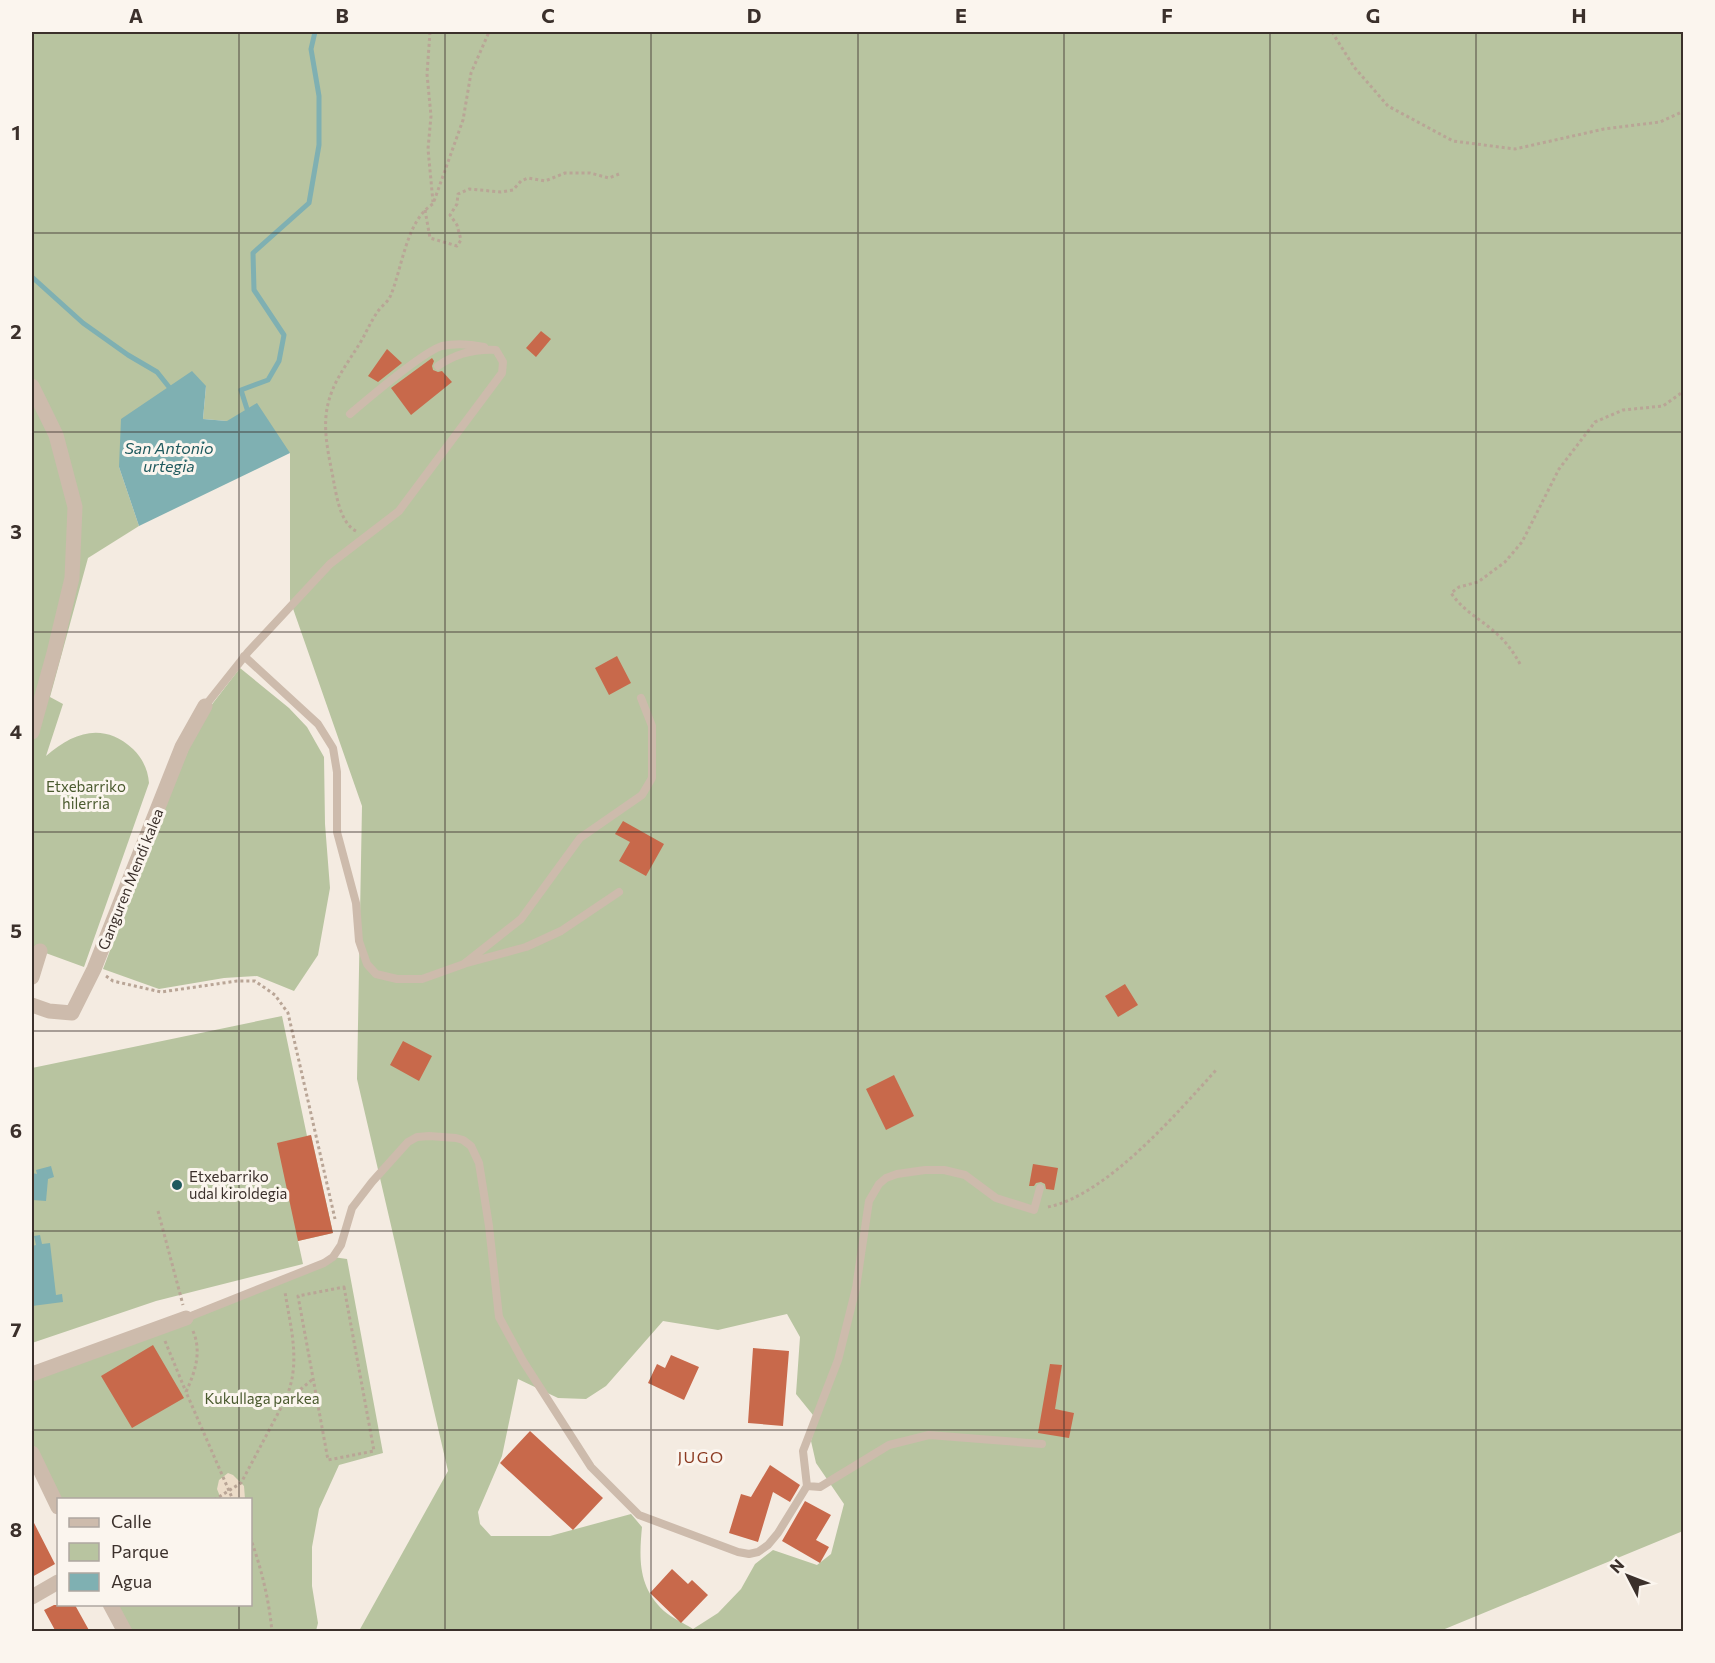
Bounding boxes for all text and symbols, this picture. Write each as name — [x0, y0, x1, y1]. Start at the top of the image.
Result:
text: A — [129, 3, 143, 27]
text: B — [335, 3, 349, 27]
text: C — [541, 3, 555, 27]
text: D — [747, 3, 761, 27]
text: E — [955, 3, 967, 27]
text: F — [1161, 3, 1173, 27]
text: G — [1366, 3, 1380, 27]
text: H — [1572, 3, 1587, 27]
text: 1 — [11, 120, 21, 144]
text: 2 — [10, 319, 22, 343]
water label: San Antonio urtegia — [124, 438, 214, 475]
text: 3 — [10, 519, 22, 543]
text: 4 — [10, 719, 22, 743]
park label: Etxebarriko hilerria — [46, 777, 126, 812]
street label: Ganguren Mendi kalea — [93, 806, 167, 952]
text: 5 — [10, 918, 22, 942]
text: 6 — [10, 1118, 22, 1142]
place label: Etxebarriko udal kiroldegia — [189, 1167, 287, 1202]
marker: Etxebarriko udal kiroldegia — [170, 1178, 184, 1192]
text: 7 — [11, 1317, 22, 1341]
park label: Kukullaga parkea — [204, 1389, 320, 1407]
district label: JUGO — [677, 1447, 725, 1466]
legend — [57, 1498, 252, 1606]
text: Calle — [111, 1510, 151, 1532]
text: 8 — [10, 1517, 22, 1541]
text: Parque — [111, 1540, 169, 1562]
north arrow — [1598, 1546, 1658, 1606]
text: N — [1605, 1555, 1628, 1576]
text: Agua — [111, 1570, 152, 1592]

